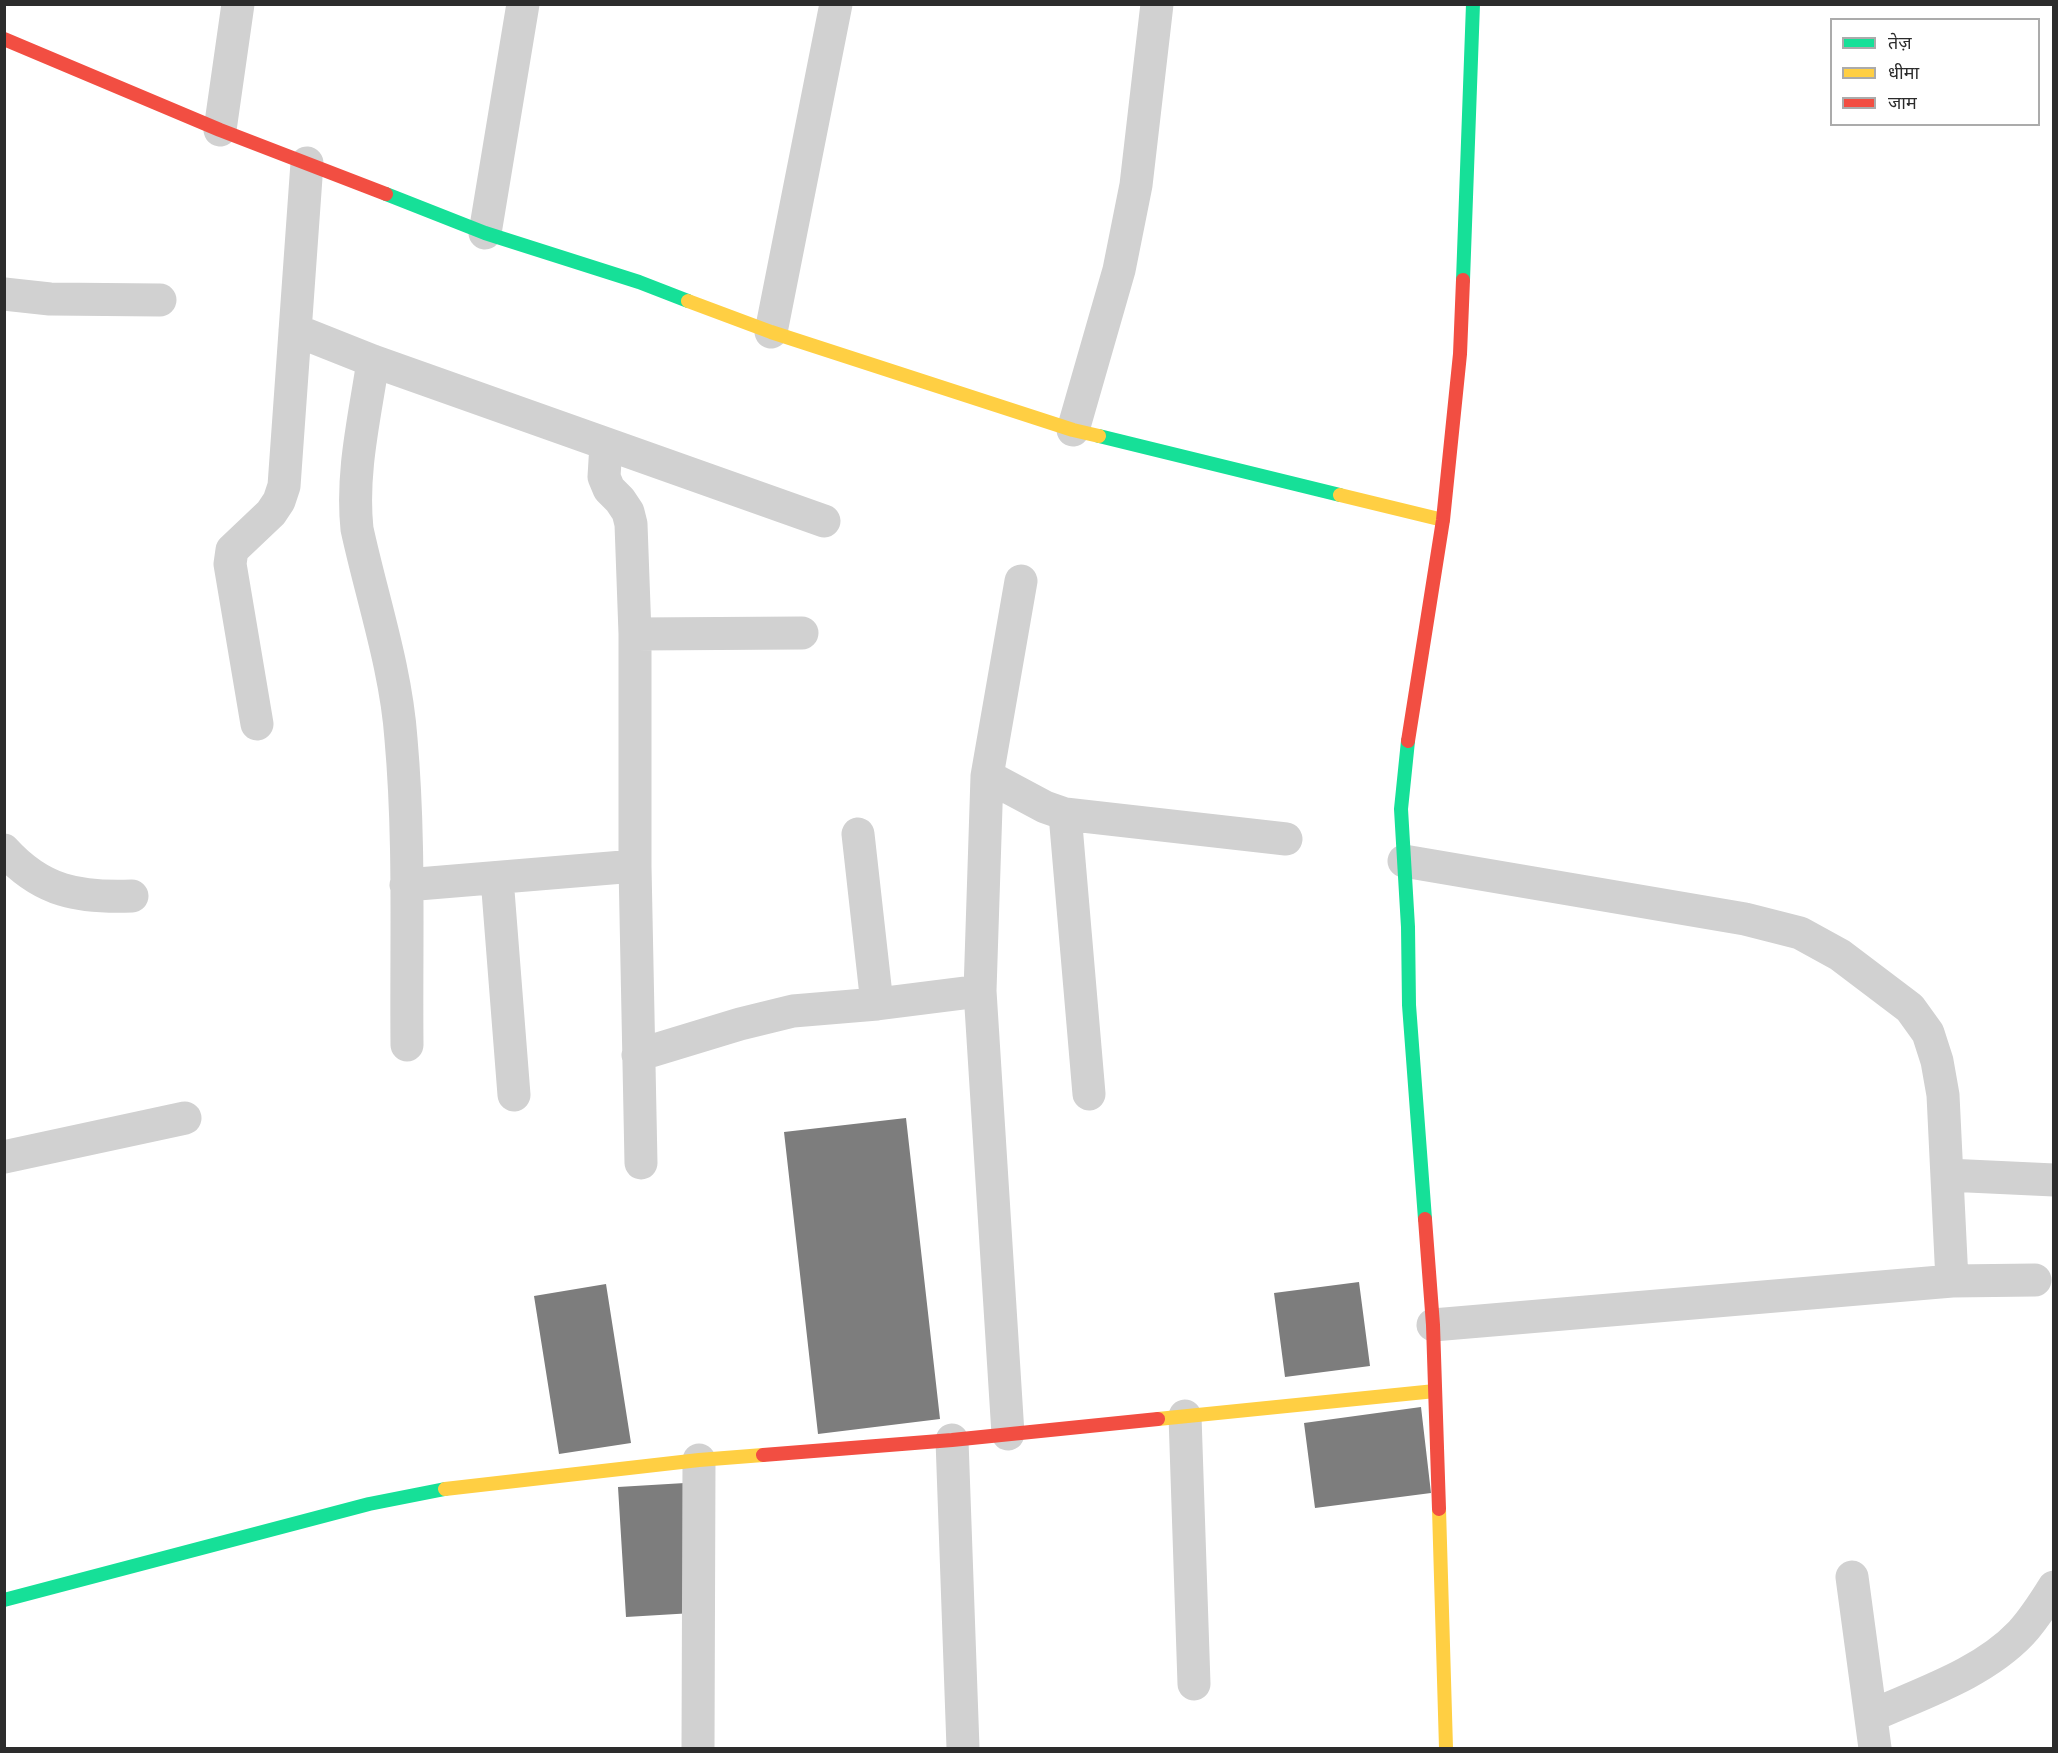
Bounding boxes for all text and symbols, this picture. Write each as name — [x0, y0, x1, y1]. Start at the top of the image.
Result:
legend — [1830, 18, 2040, 126]
text: तेज़ — [1888, 31, 1912, 54]
text: धीमा — [1888, 61, 1919, 84]
text: जाम — [1888, 91, 1917, 114]

